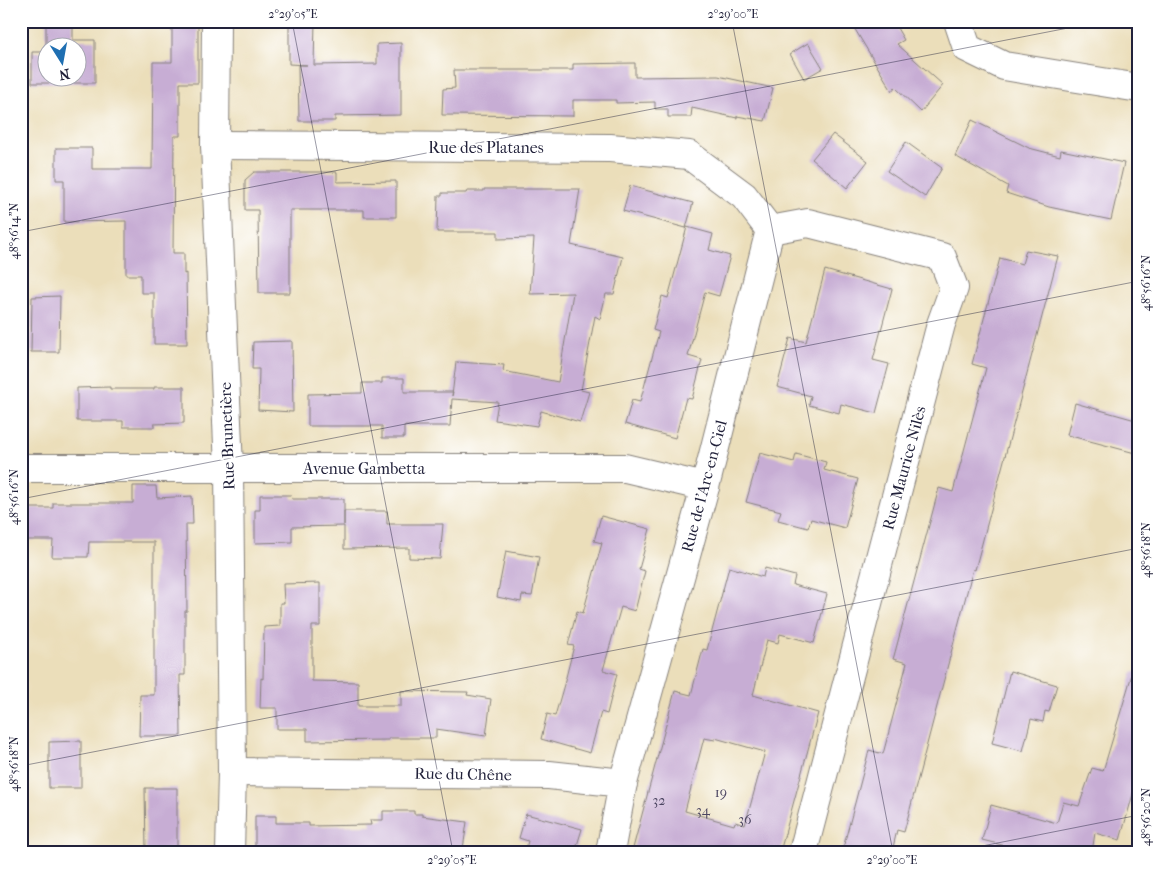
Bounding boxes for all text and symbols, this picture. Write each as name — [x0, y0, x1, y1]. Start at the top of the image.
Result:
text: 2°29'05"E — [268, 7, 318, 21]
text: 2°29'00"E — [708, 7, 758, 21]
north arrow — [38, 38, 88, 88]
text: N — [57, 65, 71, 84]
street label: Rue des Platanes — [428, 138, 544, 157]
text: 48°56'14"N — [7, 203, 21, 259]
text: 48°56'16"N — [1139, 255, 1153, 311]
street label: Rue Brunetière — [216, 382, 238, 490]
street label: Rue Maurice Nilès — [878, 404, 930, 532]
street label: Rue de l'Arc-en-Ciel — [677, 417, 731, 554]
street label: Avenue Gambetta — [302, 459, 426, 478]
text: 48°56'16"N — [7, 469, 21, 525]
text: 48°56'18"N — [1139, 522, 1153, 578]
text: 48°56'18"N — [7, 736, 21, 792]
street label: Rue du Chêne — [414, 764, 512, 784]
house number: 19 — [715, 784, 727, 801]
text: 48°56'20"N — [1139, 788, 1153, 846]
house number: 32 — [653, 792, 665, 809]
house number: 34 — [696, 802, 711, 819]
house number: 36 — [738, 811, 752, 828]
text: 2°29'05"E — [427, 853, 477, 867]
text: 2°29'00"E — [867, 853, 917, 867]

